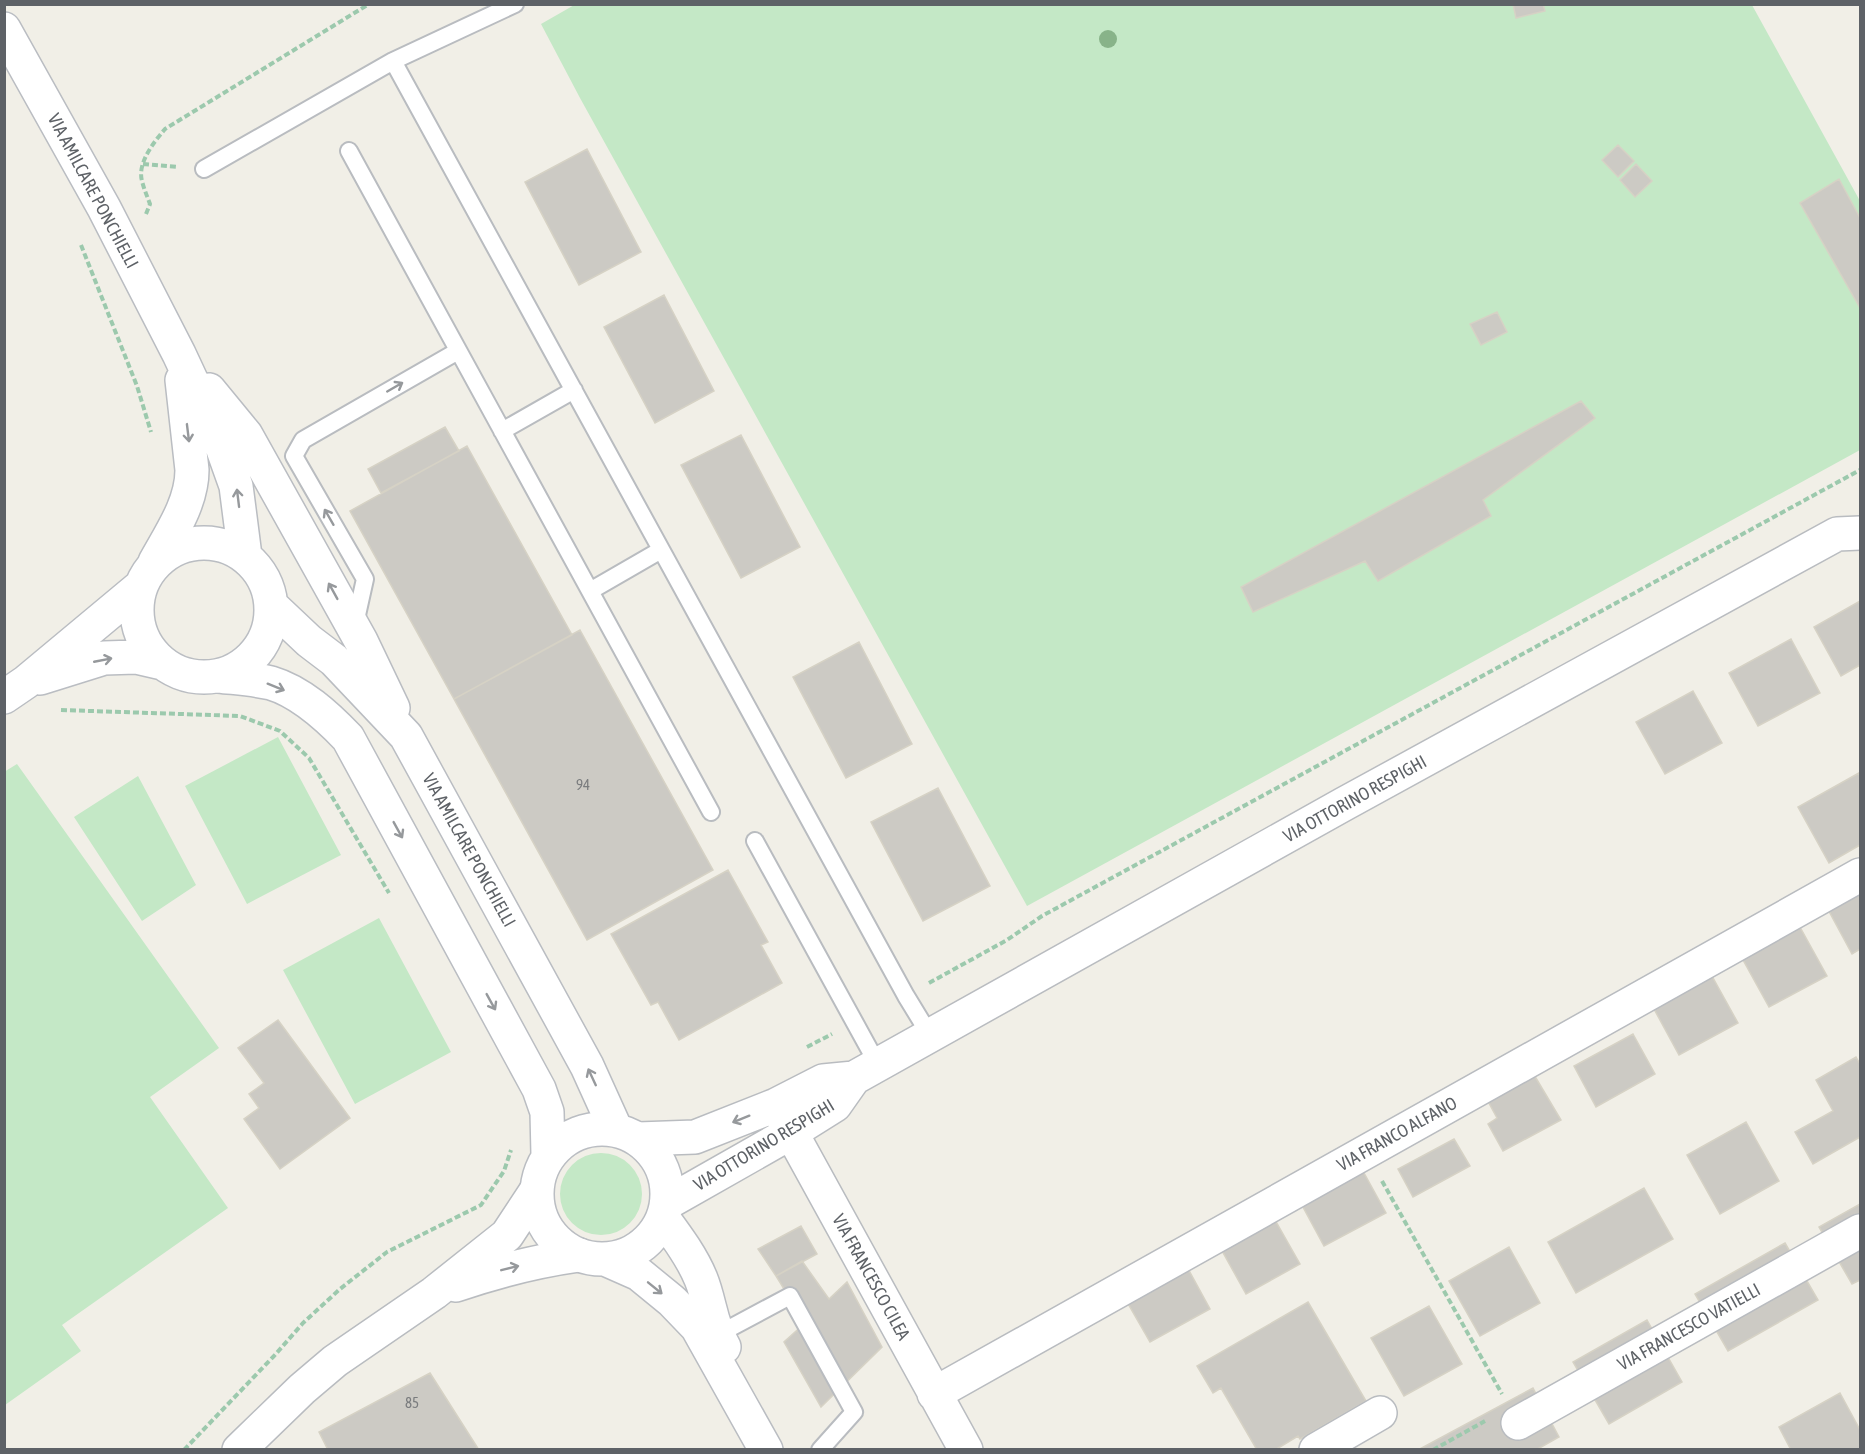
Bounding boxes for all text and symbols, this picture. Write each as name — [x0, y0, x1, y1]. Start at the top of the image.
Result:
street label: VIA AMILCARE PONCHIELLI — [44, 110, 143, 272]
one-way arrow — [386, 381, 403, 393]
one-way arrow — [183, 423, 194, 443]
one-way arrow — [232, 488, 243, 508]
one-way arrow — [323, 509, 335, 526]
one-way arrow — [327, 582, 338, 600]
one-way arrow — [92, 654, 112, 665]
one-way arrow — [266, 682, 285, 693]
street label: VIA OTTORINO RESPIGHI — [1280, 751, 1430, 847]
street label: VIA AMILCARE PONCHIELLI — [419, 769, 520, 930]
house number: 94 — [576, 776, 590, 793]
one-way arrow — [393, 821, 404, 839]
one-way arrow — [486, 992, 497, 1010]
one-way arrow — [585, 1068, 597, 1086]
street label: VIA FRANCO ALFANO — [1333, 1092, 1460, 1175]
street label: VIA OTTORINO RESPIGHI — [690, 1094, 838, 1195]
one-way arrow — [732, 1114, 751, 1125]
street label: VIA FRANCESCO CILEA — [828, 1210, 915, 1343]
one-way arrow — [500, 1261, 519, 1273]
street label: VIA FRANCESCO VATIELLI — [1614, 1279, 1764, 1374]
one-way arrow — [647, 1281, 663, 1294]
house number: 85 — [405, 1394, 419, 1411]

